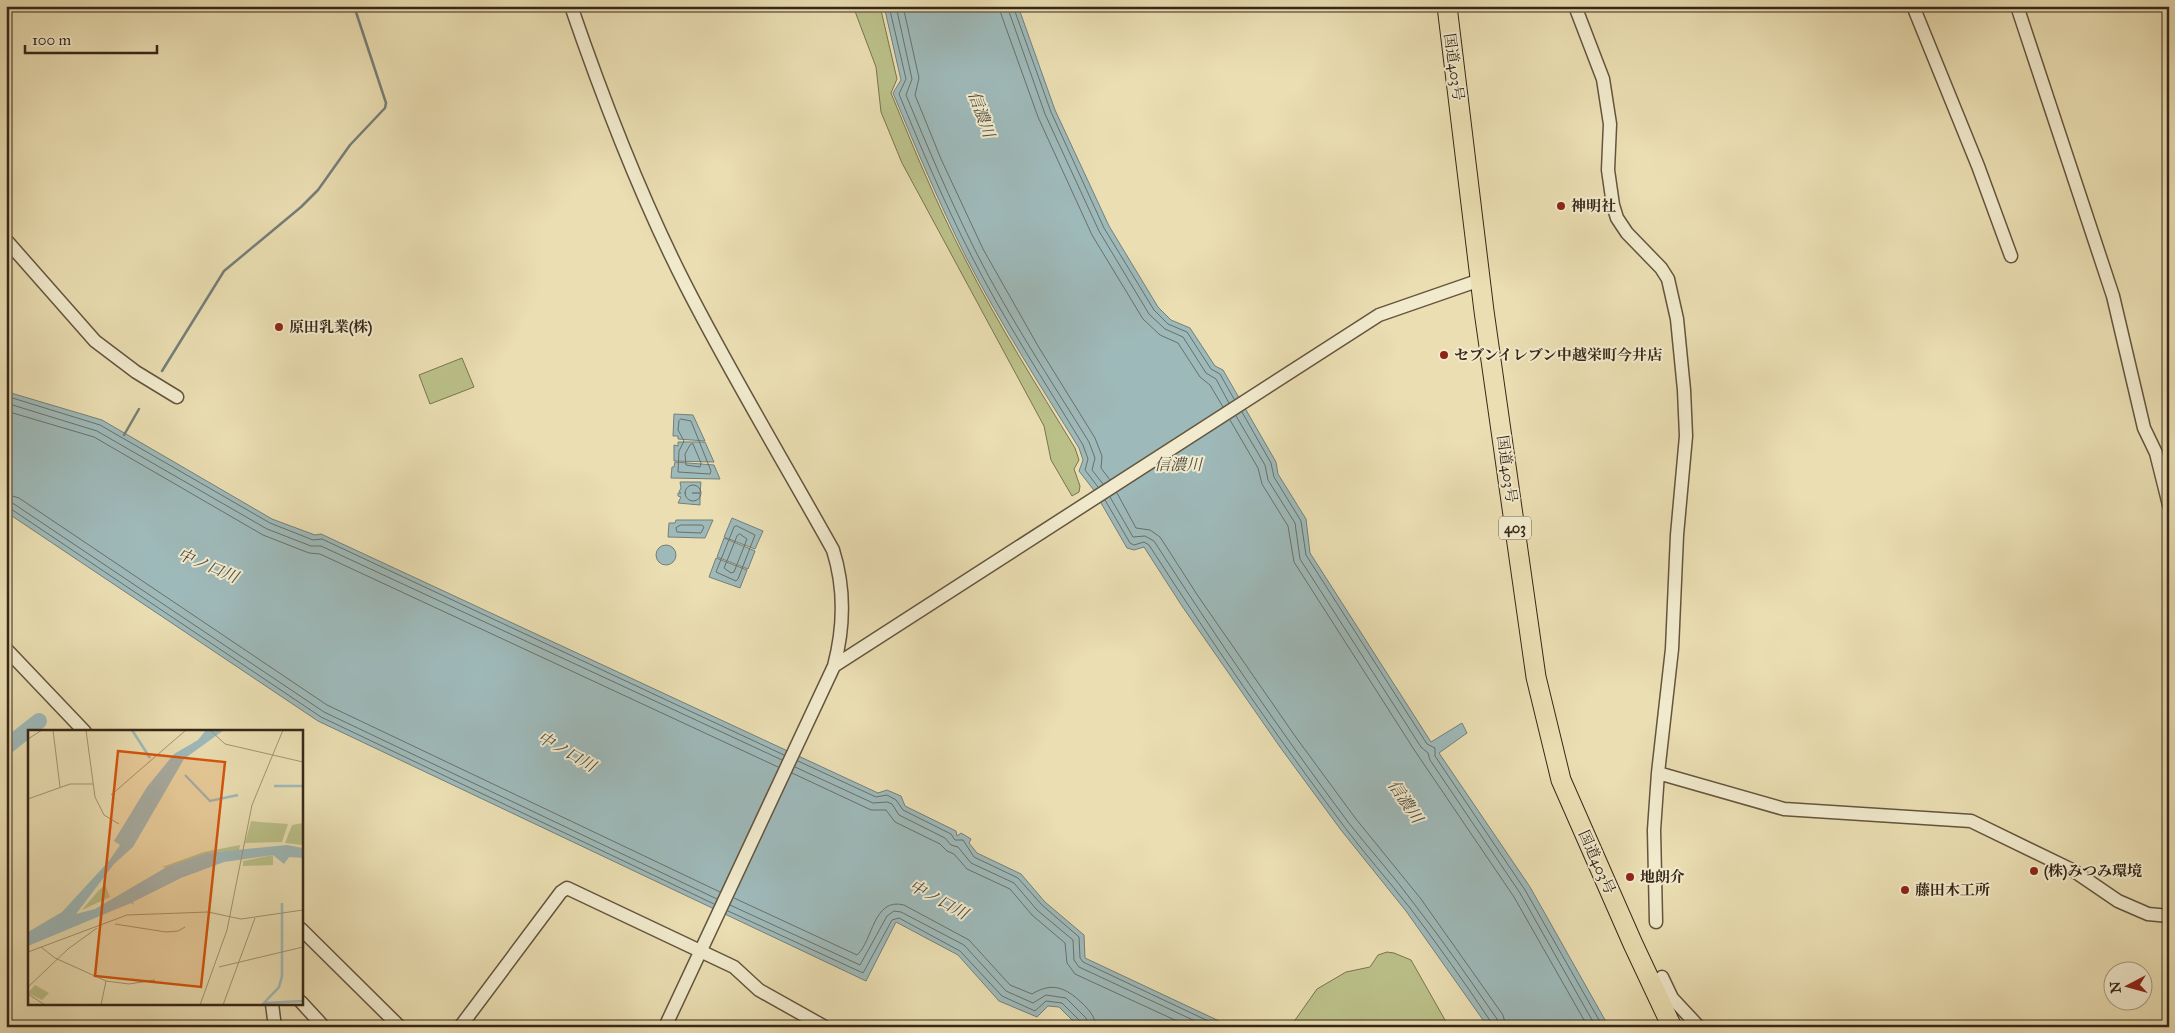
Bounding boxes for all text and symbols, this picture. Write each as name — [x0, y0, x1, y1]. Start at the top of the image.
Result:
scale bar — [25, 22, 158, 54]
text: 100 m — [32, 31, 72, 49]
street label: 国道403号 — [1440, 32, 1468, 102]
water label: 信濃川 — [964, 88, 999, 142]
place label: 神明社 — [1571, 197, 1616, 215]
marker: 神明社 — [1555, 200, 1567, 212]
place label: 原田乳業(株) — [289, 318, 372, 337]
marker: 原田乳業(株) — [273, 321, 285, 333]
place label: セブンイレブン中越栄町今井店 — [1454, 346, 1662, 364]
marker: セブンイレブン中越栄町今井店 — [1438, 349, 1450, 361]
street label: 国道403号 — [1493, 434, 1521, 504]
water label: 信濃川 — [1154, 455, 1204, 474]
road number: 403 — [1499, 516, 1531, 540]
water label: 中ノ口川 — [175, 544, 243, 587]
water label: 中ノ口川 — [534, 727, 601, 777]
inset map — [28, 730, 302, 1006]
water label: 信濃川 — [1384, 776, 1428, 828]
street label: 国道403号 — [1575, 827, 1619, 897]
place label: (株)みつみ環境 — [2044, 862, 2142, 881]
marker: (株)みつみ環境 — [2028, 865, 2040, 877]
place label: 地朗介 — [1640, 868, 1685, 886]
marker: 地朗介 — [1624, 871, 1636, 883]
water label: 中ノ口川 — [906, 876, 973, 924]
place label: 藤田木工所 — [1915, 881, 1990, 899]
marker: 藤田木工所 — [1899, 884, 1911, 896]
north arrow — [2102, 960, 2152, 1010]
text: N — [2106, 980, 2125, 994]

